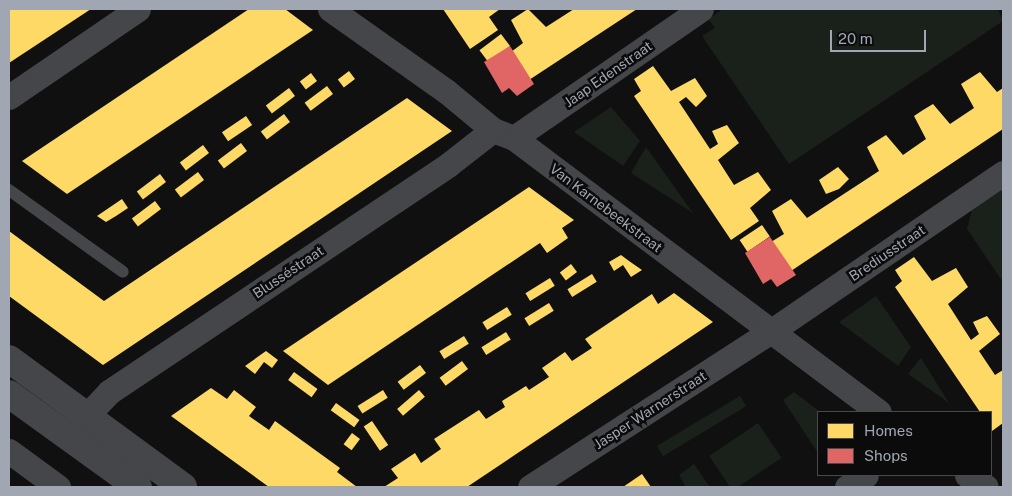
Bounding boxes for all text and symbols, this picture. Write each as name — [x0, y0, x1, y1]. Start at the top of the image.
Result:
scale bar — [832, 20, 928, 52]
text: 20 m — [838, 30, 873, 47]
street label: Jaap Edenstraat — [561, 37, 655, 111]
street label: Van Karnebeekstraat — [546, 160, 666, 256]
street label: Brediusstraat — [846, 221, 928, 285]
street label: Blusséstraat — [249, 242, 327, 302]
street label: Jasper Warnerstraat — [591, 367, 709, 453]
legend — [817, 411, 992, 476]
text: Homes — [864, 422, 913, 439]
text: Shops — [864, 447, 908, 464]

